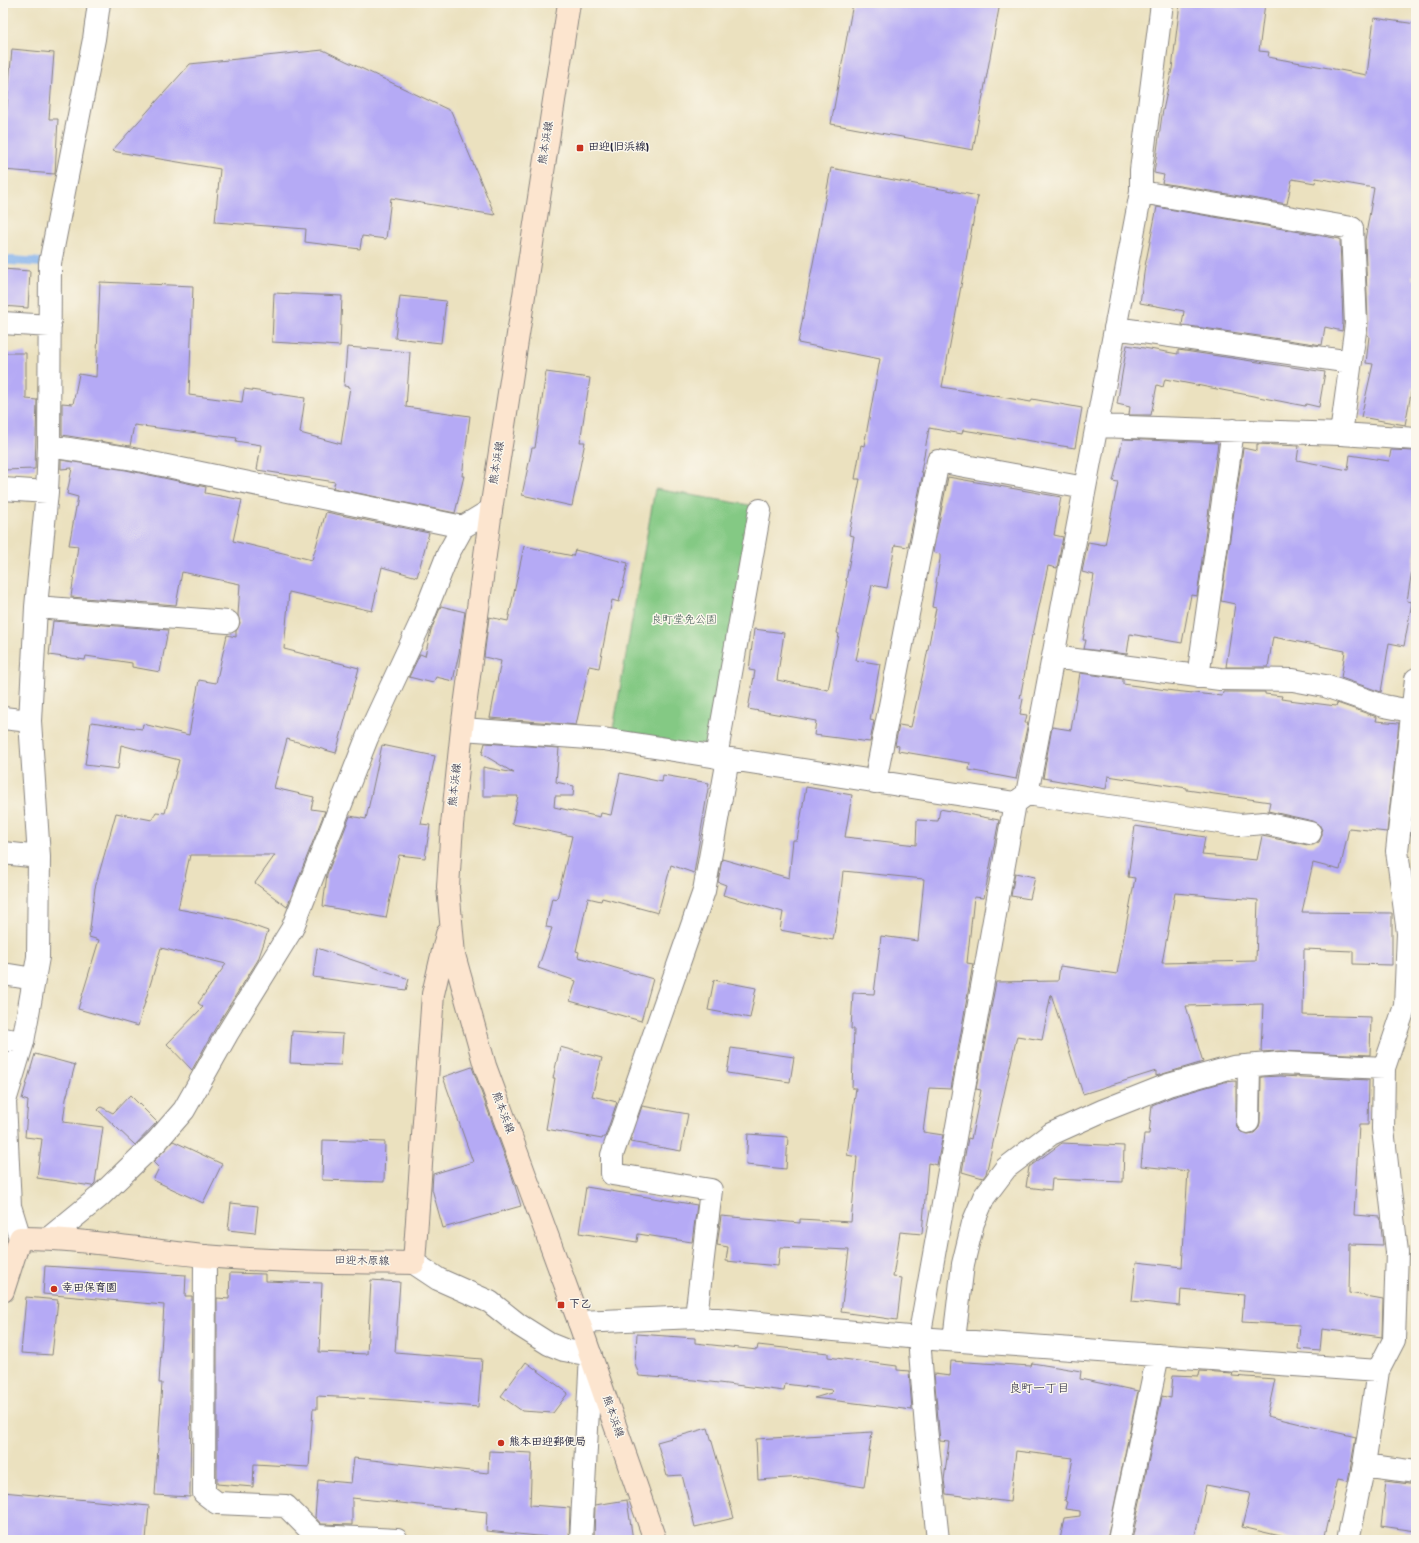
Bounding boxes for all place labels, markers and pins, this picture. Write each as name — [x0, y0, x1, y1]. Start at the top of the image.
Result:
place label: 田迎(旧浜線) — [588, 141, 649, 154]
marker: 田迎(旧浜線) — [575, 143, 585, 153]
place label: 幸田保育園 — [62, 1282, 117, 1295]
marker: 幸田保育園 — [49, 1284, 59, 1294]
place label: 下乙 — [569, 1298, 591, 1311]
marker: 下乙 — [556, 1300, 566, 1310]
place label: 熊本田迎郵便局 — [509, 1436, 586, 1449]
marker: 熊本田迎郵便局 — [496, 1438, 506, 1448]

